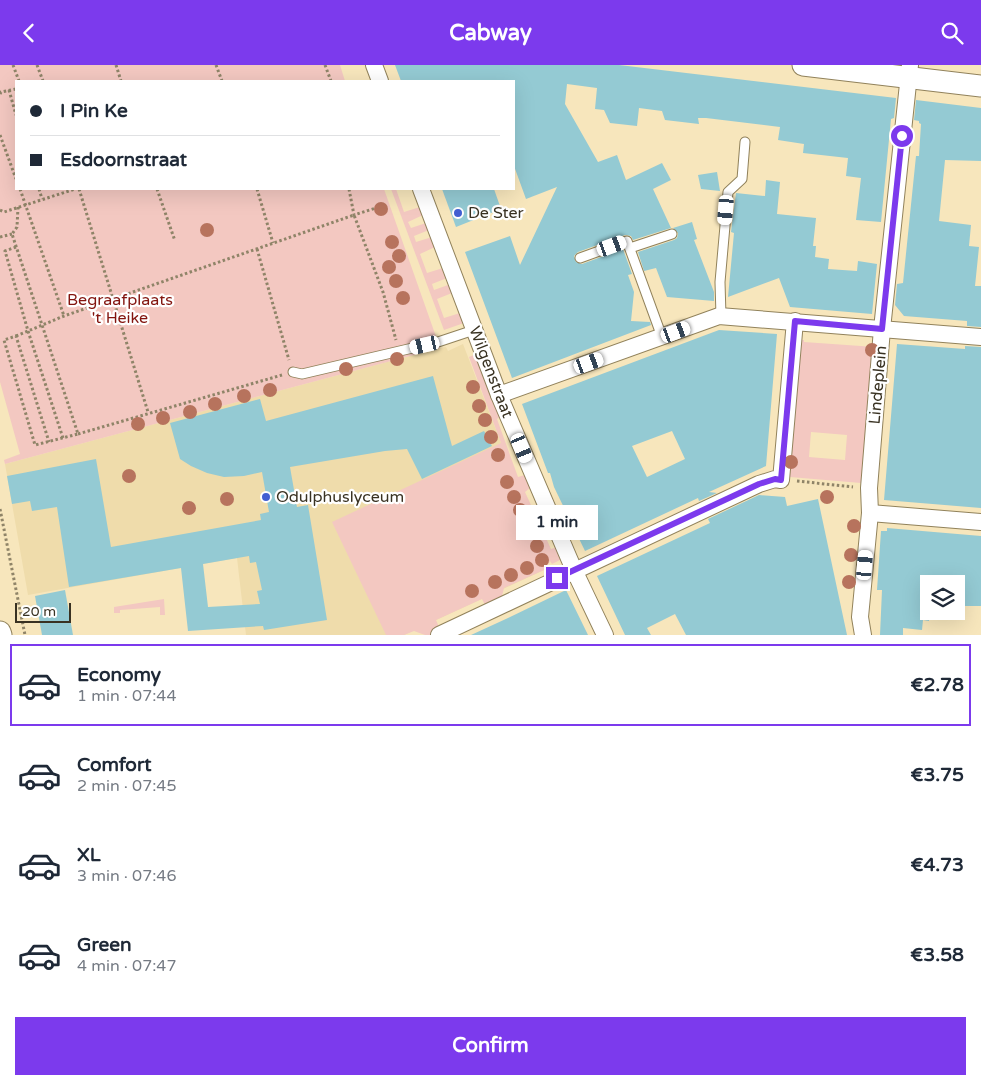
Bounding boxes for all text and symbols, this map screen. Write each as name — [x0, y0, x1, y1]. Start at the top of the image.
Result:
icon: back — [15, 19, 43, 47]
icon: search — [938, 19, 966, 47]
text: Cabway — [449, 20, 532, 46]
text: I Pin Ke — [60, 100, 128, 122]
route start — [891, 125, 913, 147]
text: Esdoornstraat — [60, 149, 187, 171]
car — [717, 194, 734, 226]
place label: De Ster — [468, 203, 524, 223]
marker: De Ster — [452, 207, 464, 219]
car — [595, 234, 628, 258]
park label: Begraafplaats 't Heike — [67, 290, 173, 328]
car — [659, 320, 692, 344]
street label: Wilgenstraat — [464, 323, 518, 421]
car — [408, 334, 441, 356]
street label: Lindeplein — [865, 345, 891, 425]
car — [572, 351, 605, 375]
car — [509, 431, 534, 465]
place label: Odulphuslyceum — [276, 487, 404, 507]
marker: Odulphuslyceum — [260, 491, 272, 503]
callout: 1 min — [516, 505, 598, 541]
text: 1 min — [536, 512, 578, 532]
car — [856, 549, 873, 581]
route end — [546, 567, 568, 589]
map controls — [920, 575, 965, 620]
button: layers — [920, 575, 965, 620]
scale bar — [15, 600, 71, 623]
text: 20 m — [22, 603, 56, 620]
icon: car — [17, 663, 62, 708]
text: Economy — [77, 664, 161, 686]
text: €2.78 — [910, 674, 964, 696]
text: 1 min · 07:44 — [77, 686, 176, 706]
icon: car — [17, 753, 62, 798]
text: Comfort — [77, 754, 151, 776]
text: €3.75 — [910, 764, 964, 786]
text: 2 min · 07:45 — [77, 776, 176, 796]
icon: car — [17, 843, 62, 888]
text: XL — [77, 844, 101, 866]
text: €4.73 — [910, 854, 964, 876]
text: 3 min · 07:46 — [77, 866, 176, 886]
icon: car — [17, 933, 62, 978]
text: Green — [77, 934, 131, 956]
text: €3.58 — [910, 944, 964, 966]
text: 4 min · 07:47 — [77, 956, 176, 976]
button: Confirm — [15, 1017, 966, 1075]

